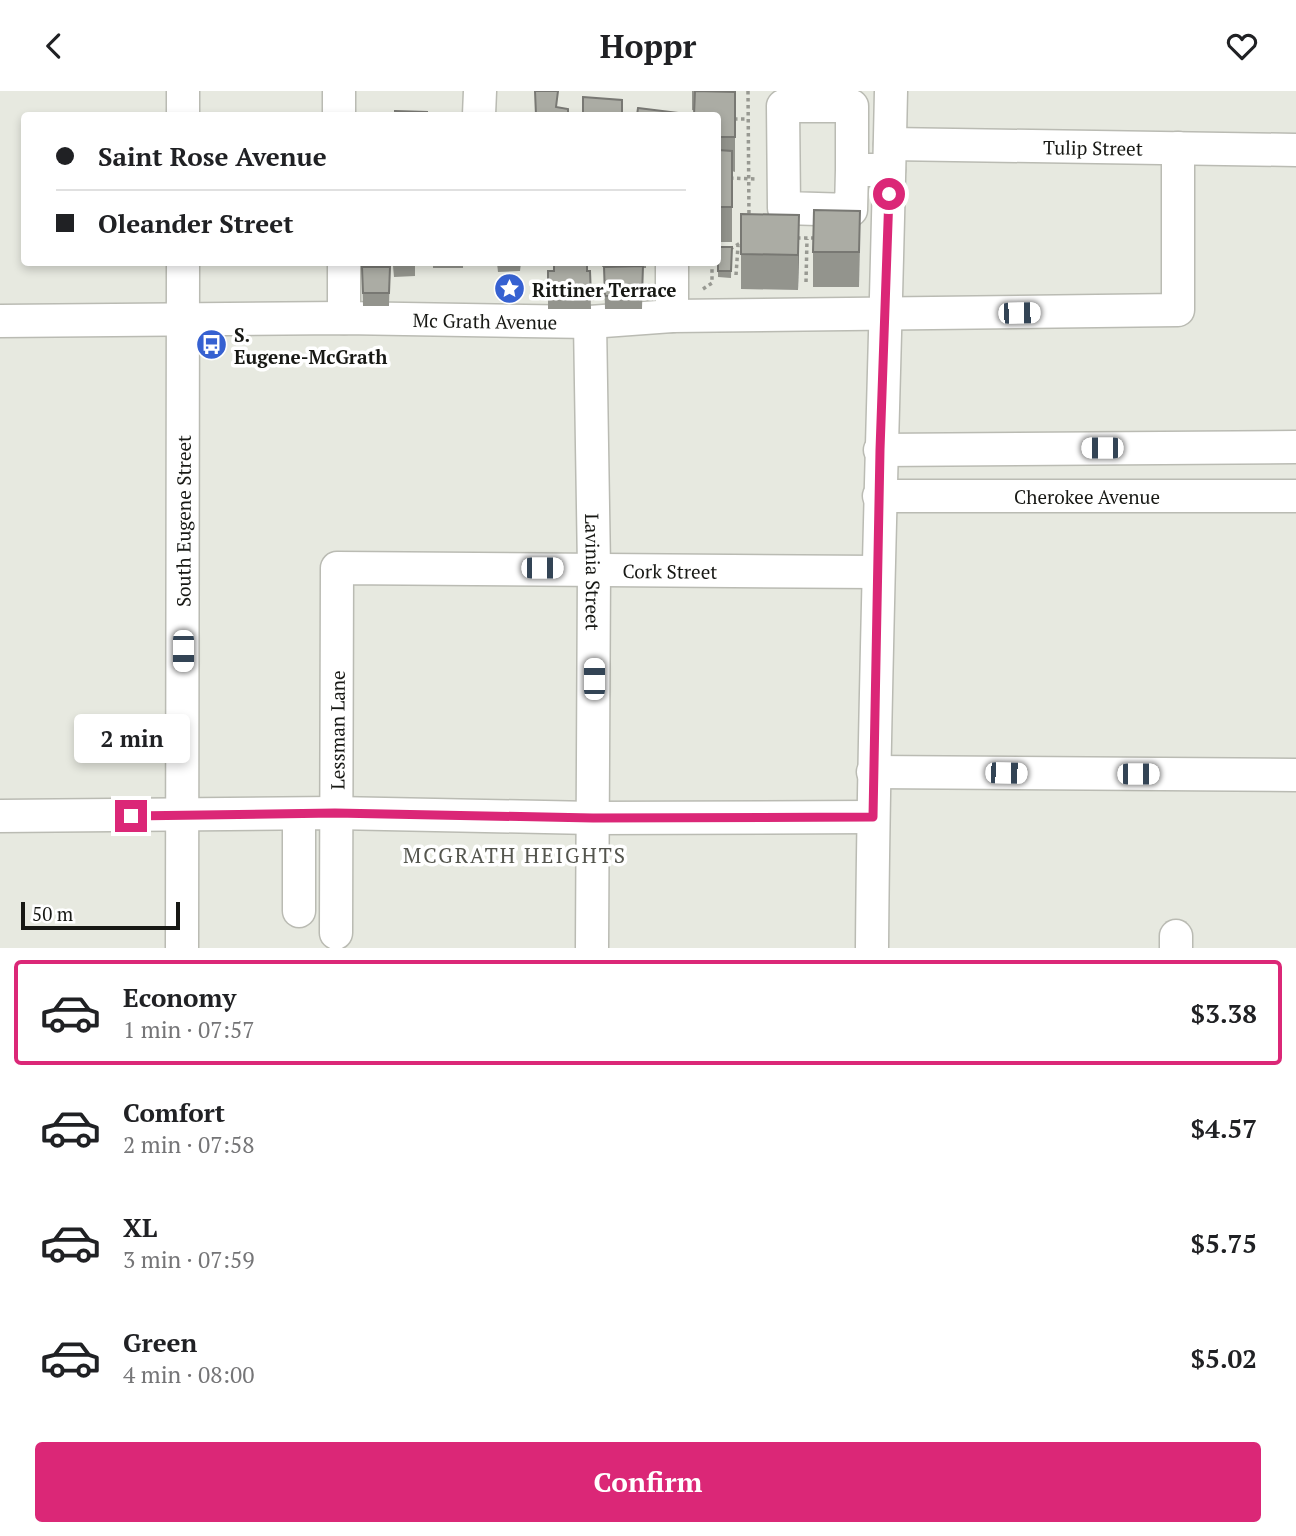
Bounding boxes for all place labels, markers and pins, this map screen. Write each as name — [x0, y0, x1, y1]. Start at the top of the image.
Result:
place icon: Rittiner Terrace — [492, 272, 526, 306]
place label: Rittiner Terrace — [532, 277, 677, 302]
place label: S. Eugene-McGrath — [234, 322, 387, 369]
bus stop icon: S. Eugene-McGrath — [194, 328, 228, 362]

